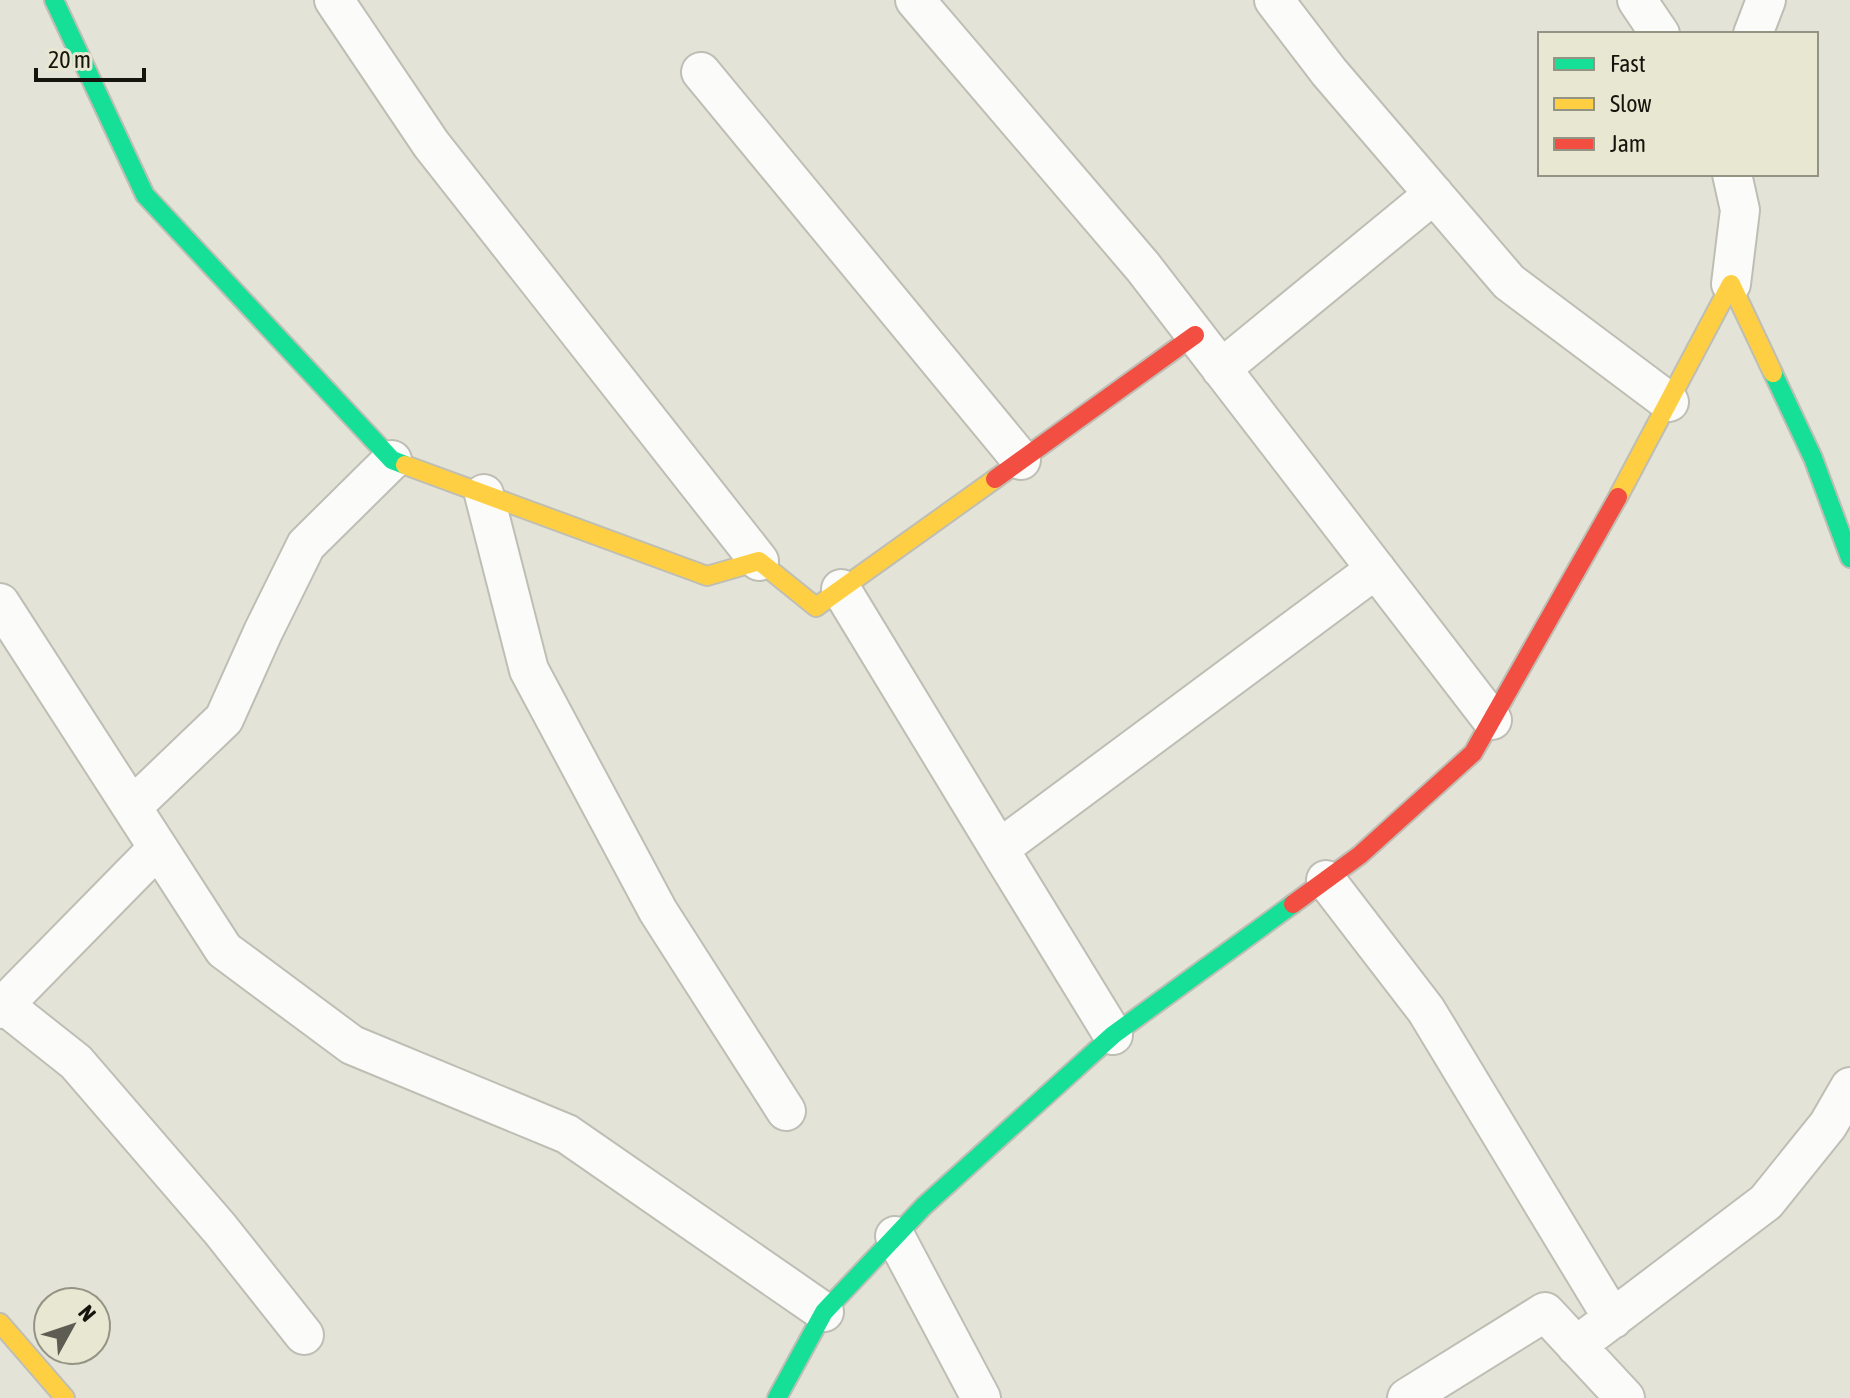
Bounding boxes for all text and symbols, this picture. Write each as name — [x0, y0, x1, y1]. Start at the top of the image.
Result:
scale bar — [36, 32, 144, 82]
legend — [1538, 32, 1818, 176]
text: 20 m — [48, 46, 91, 73]
text: Fast — [1610, 50, 1646, 77]
text: Slow — [1610, 90, 1652, 117]
text: Jam — [1610, 130, 1646, 157]
north arrow — [32, 1286, 112, 1366]
text: N — [73, 1300, 101, 1326]

